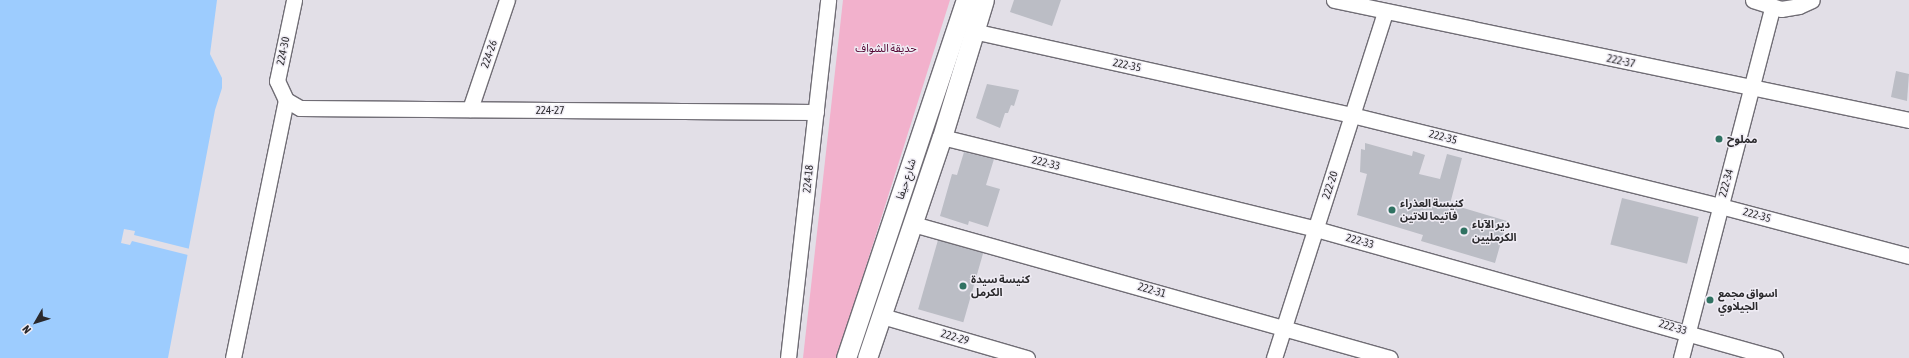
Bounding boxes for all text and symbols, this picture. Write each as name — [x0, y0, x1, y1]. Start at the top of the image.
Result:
street label: 224-30 — [274, 36, 292, 66]
street label: 224-26 — [478, 38, 500, 70]
park label: حديقة الشواف — [855, 41, 917, 55]
street label: 222-37 — [1606, 52, 1636, 70]
street label: 222-35 — [1112, 56, 1142, 74]
street label: 224-27 — [536, 103, 564, 117]
street label: 222-35 — [1428, 127, 1458, 147]
place label: مملوح — [1727, 132, 1757, 146]
marker: مملوح — [1714, 134, 1724, 144]
street label: 222-33 — [1031, 153, 1061, 173]
street label: شارع حيفا — [893, 157, 919, 201]
street label: 224-18 — [800, 164, 816, 194]
street label: 222-34 — [1716, 167, 1736, 199]
street label: 222-20 — [1319, 169, 1341, 201]
place label: كنيسة العذراء فاتيما للاتين — [1400, 197, 1464, 223]
marker: كنيسة العذراء فاتيما للاتين — [1387, 205, 1397, 215]
street label: 222-35 — [1741, 205, 1773, 225]
place label: دير الآباء الكرمليين — [1472, 218, 1516, 244]
marker: دير الآباء الكرمليين — [1459, 226, 1469, 236]
street label: 222-33 — [1344, 231, 1376, 251]
place label: كنيسة سيدة الكرمل — [971, 273, 1030, 299]
street label: 222-31 — [1136, 280, 1168, 300]
marker: كنيسة سيدة الكرمل — [958, 281, 968, 291]
place label: اسواق مجمع الجيلاوي — [1718, 287, 1778, 313]
marker: اسواق مجمع الجيلاوي — [1705, 295, 1715, 305]
north arrow — [16, 302, 56, 342]
street label: 222-33 — [1657, 317, 1689, 337]
text: N — [20, 323, 33, 336]
street label: 222-29 — [939, 327, 971, 347]

